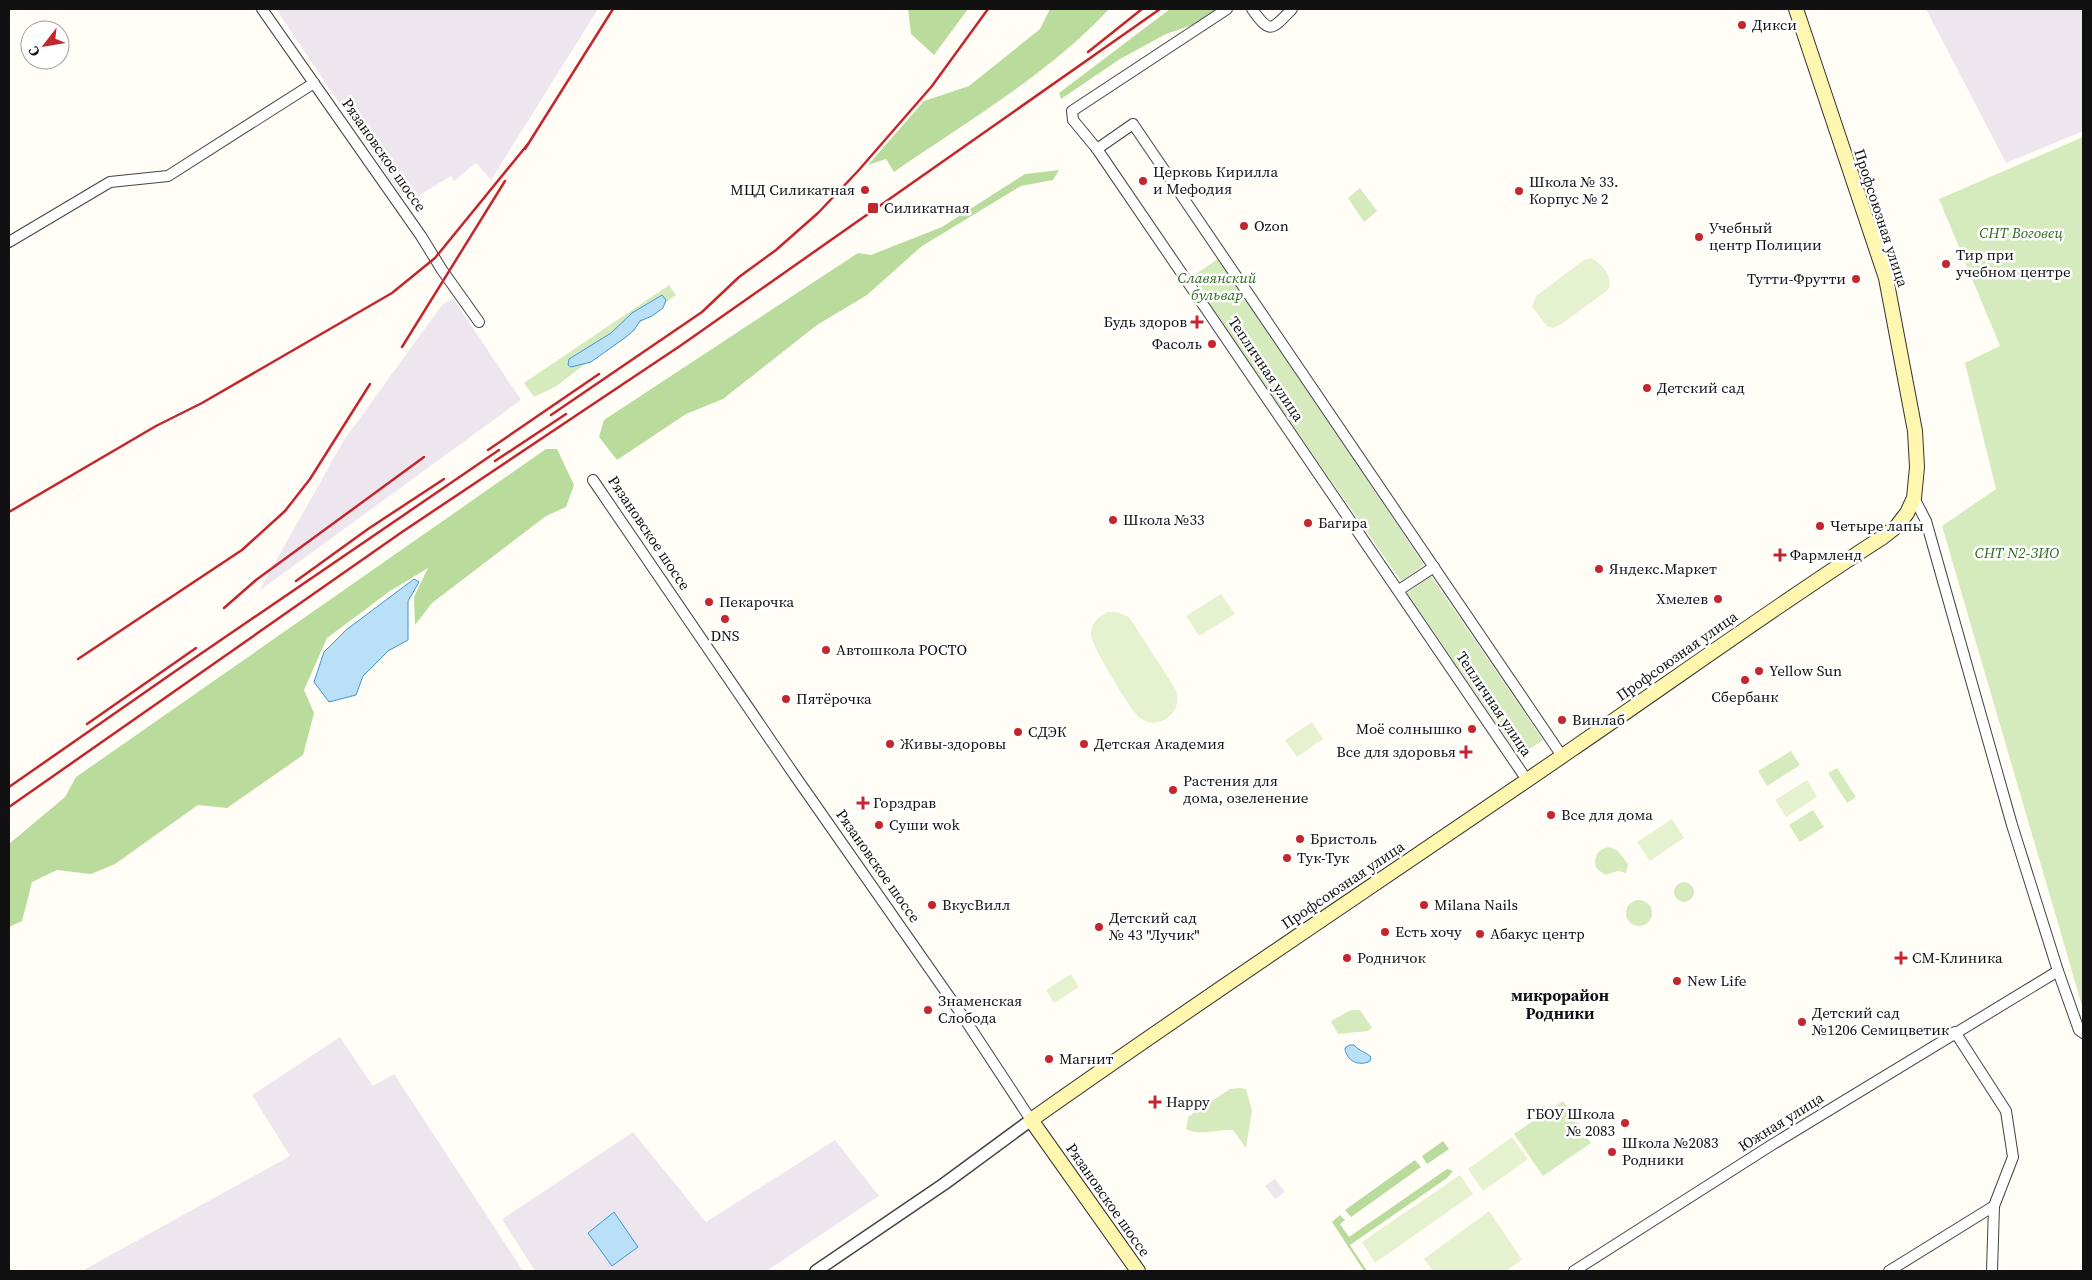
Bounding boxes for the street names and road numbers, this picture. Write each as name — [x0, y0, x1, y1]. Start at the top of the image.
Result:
street label: Рязановское шоссе — [337, 94, 432, 216]
street label: Профсоюзная улица — [1849, 146, 1914, 290]
street label: Тепличная улица — [1223, 312, 1310, 426]
street label: Рязановское шоссе — [603, 471, 696, 594]
street label: Профсоюзная улица — [1612, 605, 1742, 705]
street label: Тепличная улица — [1451, 647, 1538, 761]
street label: Рязановское шоссе — [831, 805, 926, 927]
street label: Профсоюзная улица — [1277, 835, 1409, 934]
street label: Южная улица — [1734, 1087, 1828, 1156]
street label: Рязановское шоссе — [1061, 1139, 1156, 1261]

